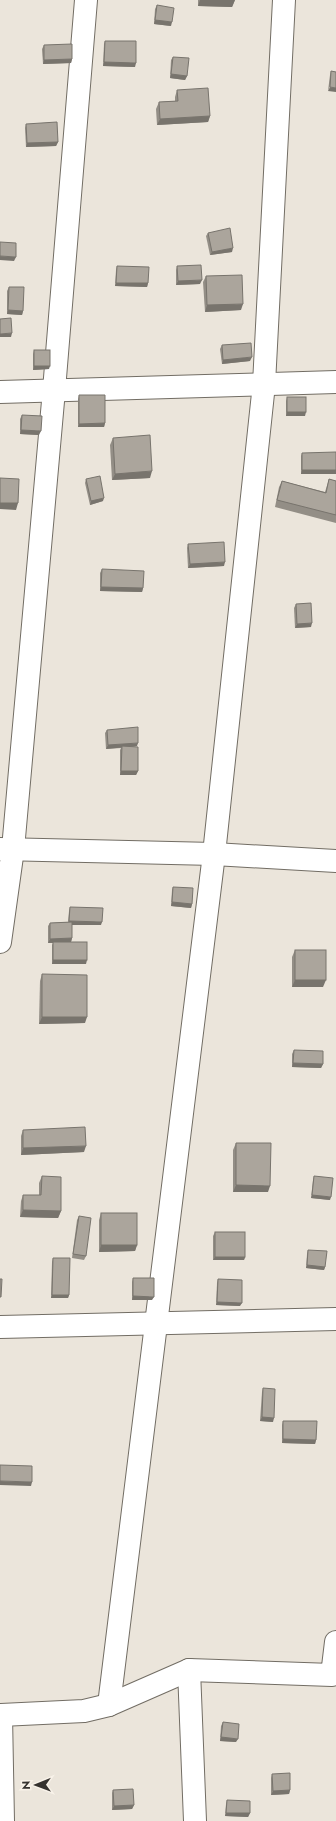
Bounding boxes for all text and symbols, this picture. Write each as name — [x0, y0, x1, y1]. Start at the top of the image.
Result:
north arrow — [16, 1765, 56, 1805]
text: N — [18, 1781, 34, 1790]

